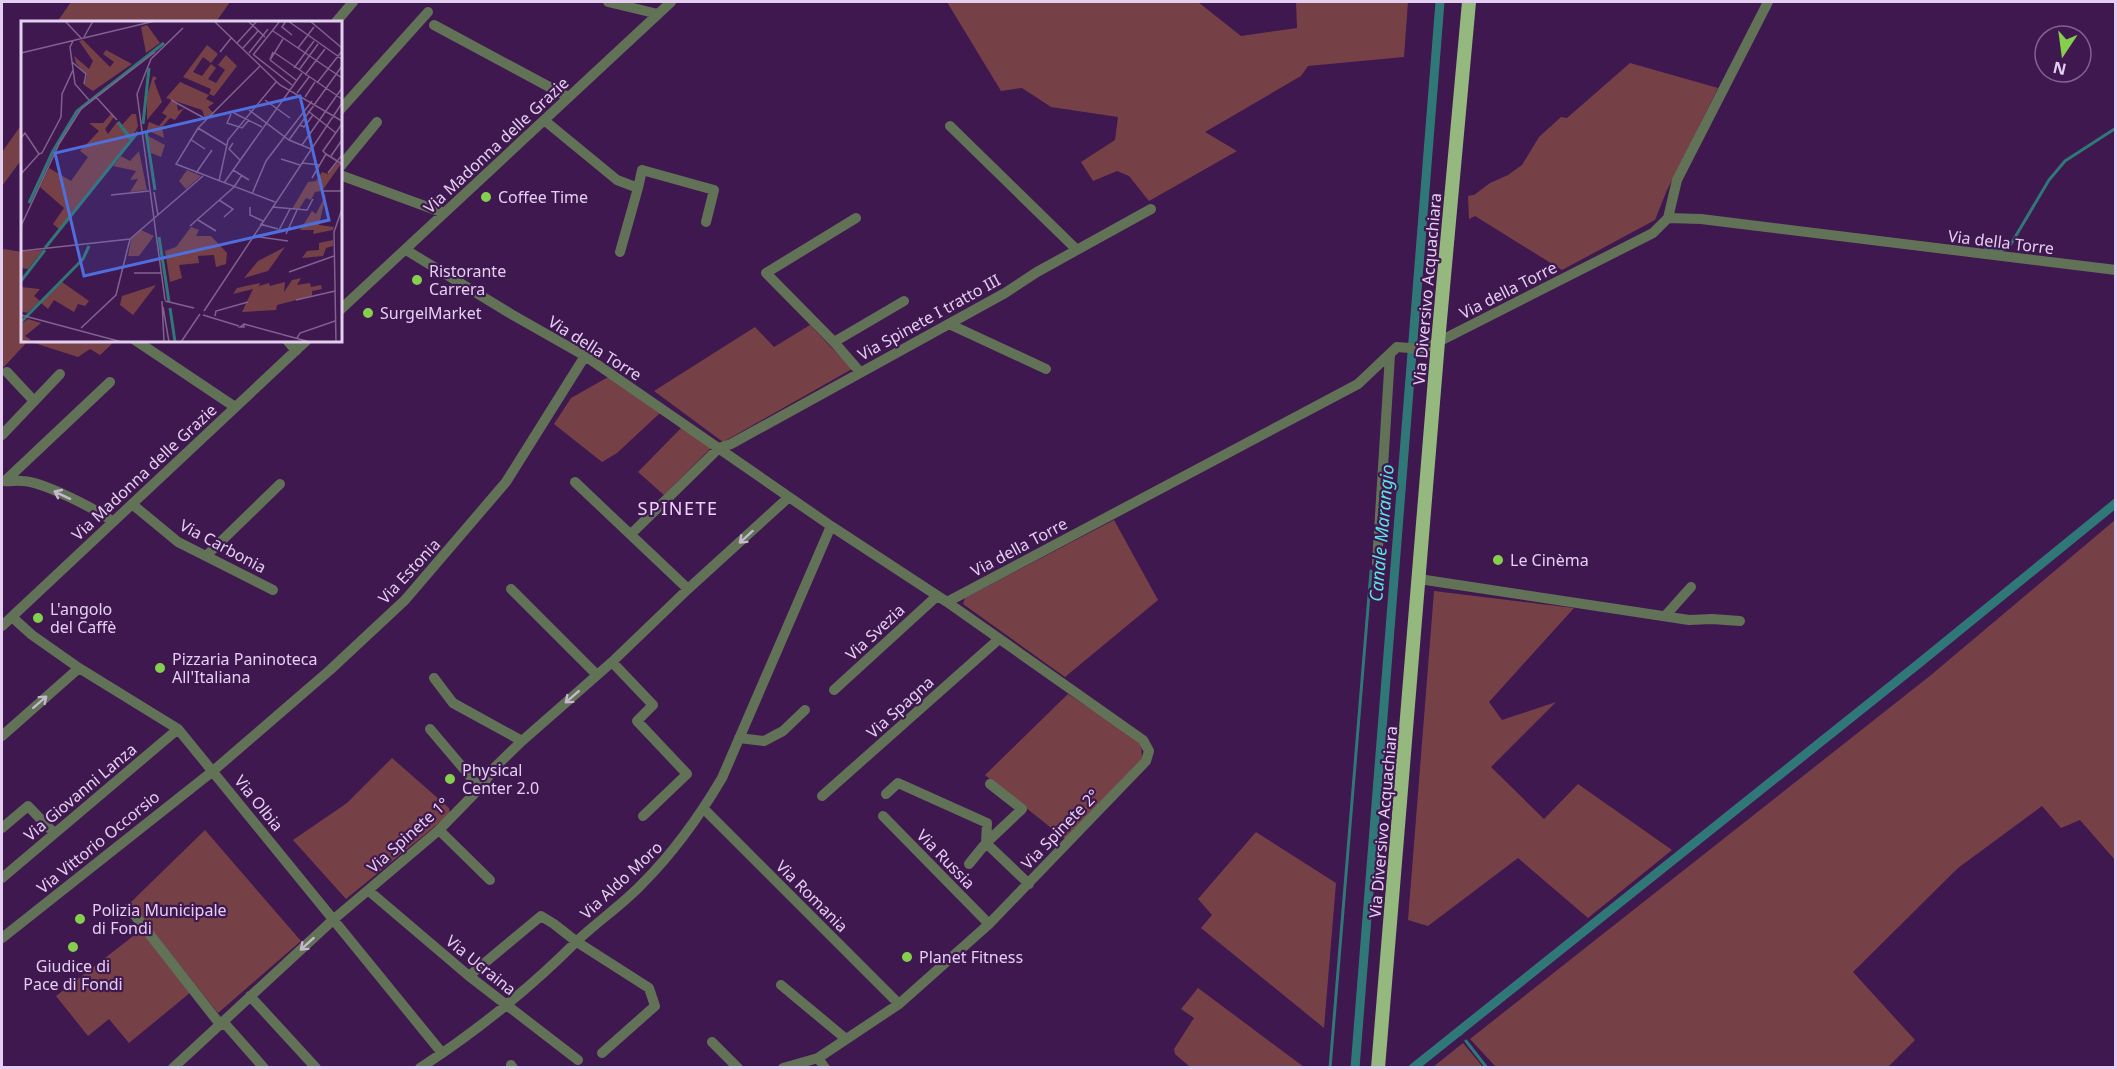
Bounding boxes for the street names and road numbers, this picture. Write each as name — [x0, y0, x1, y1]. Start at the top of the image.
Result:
street label: Via Madonna delle Grazie — [419, 72, 573, 218]
street label: Via Diversivo Acquachiara — [1408, 192, 1446, 386]
street label: Via della Torre — [1947, 225, 2055, 259]
street label: Via della Torre — [1456, 256, 1560, 324]
street label: Via Spinete I tratto III — [854, 269, 1004, 365]
street label: Via della Torre — [544, 310, 646, 386]
street label: Via Madonna delle Grazie — [67, 399, 221, 545]
street label: Via della Torre — [967, 512, 1071, 582]
street label: Via Carbonia — [176, 514, 270, 578]
street label: Via Estonia — [373, 534, 445, 608]
street label: Via Svezia — [841, 599, 909, 665]
street label: Via Spagna — [862, 671, 938, 743]
street label: Via Diversivo Acquachiara — [1364, 725, 1402, 919]
street label: Via Giovanni Lanza — [19, 738, 141, 846]
street label: Via Olbia — [230, 770, 288, 836]
street label: Via Spinete 2° — [1016, 784, 1104, 874]
street label: Via Vittorio Occorsio — [32, 786, 164, 898]
street label: Via Spinete 1° — [362, 792, 454, 878]
street label: Via Russia — [912, 824, 980, 894]
street label: Via Aldo Moro — [575, 836, 667, 924]
street label: Via Romania — [771, 855, 853, 937]
street label: Via Ucraina — [441, 930, 521, 1000]

